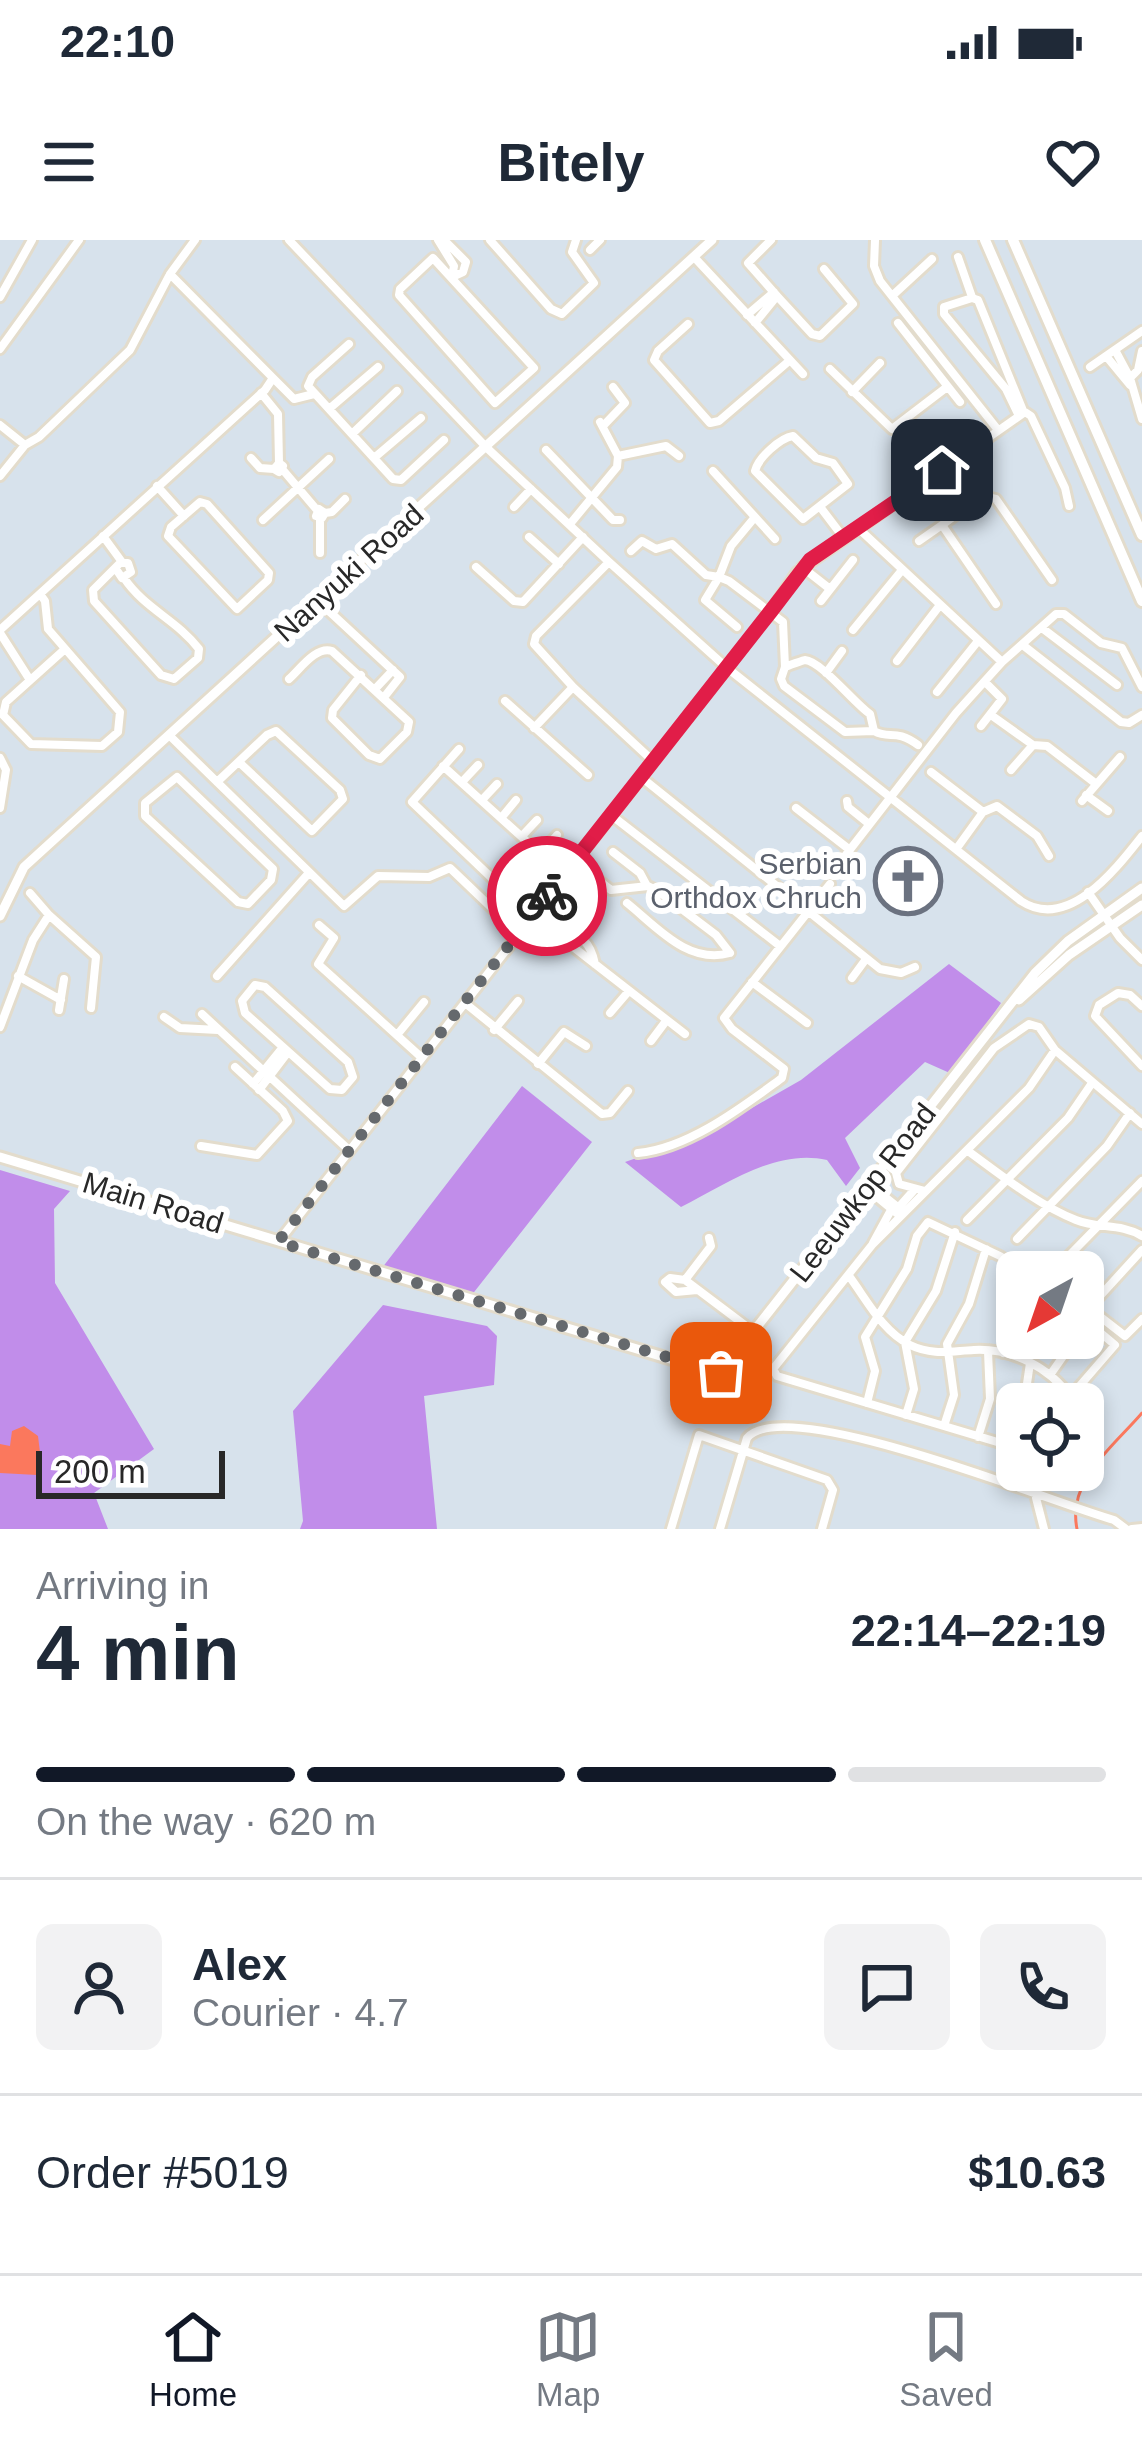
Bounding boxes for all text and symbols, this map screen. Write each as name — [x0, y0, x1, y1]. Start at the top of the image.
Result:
text: 22:10 — [60, 16, 175, 67]
icon: menu — [36, 129, 102, 195]
icon: heart — [1040, 129, 1106, 195]
text: Bitely — [497, 132, 645, 192]
pin — [891, 419, 993, 521]
icon: home — [909, 437, 975, 503]
street label: Nanyuki Road — [268, 497, 430, 648]
courier — [487, 836, 607, 956]
church icon: Serbian Orthdox Chruch — [873, 846, 943, 916]
place label: Serbian Orthdox Chruch — [650, 847, 862, 914]
icon: bike — [514, 863, 580, 929]
street label: Leeuwkop Road — [783, 1097, 942, 1288]
street label: Main Road — [79, 1166, 227, 1240]
north arrow — [996, 1251, 1104, 1359]
map controls — [996, 1251, 1104, 1491]
pin — [670, 1322, 772, 1424]
icon: bag — [688, 1340, 754, 1406]
button: locate — [996, 1383, 1104, 1491]
scale bar — [36, 1445, 225, 1498]
text: 200 m — [54, 1453, 146, 1490]
text: Arriving in — [36, 1564, 209, 1607]
text: 22:14–22:19 — [851, 1605, 1106, 1656]
text: 4 min — [36, 1609, 240, 1697]
text: On the way · 620 m — [36, 1800, 376, 1843]
button: person — [36, 1924, 162, 2050]
button: chat — [824, 1924, 950, 2050]
button: phone — [980, 1924, 1106, 2050]
text: Alex — [192, 1939, 287, 1990]
text: Courier · 4.7 — [192, 1991, 409, 2034]
text: Order #5019 — [36, 2147, 289, 2198]
text: $10.63 — [968, 2147, 1106, 2198]
tab: Home — [149, 2304, 237, 2414]
tab: Map — [535, 2304, 601, 2414]
tab: Saved — [899, 2304, 993, 2414]

